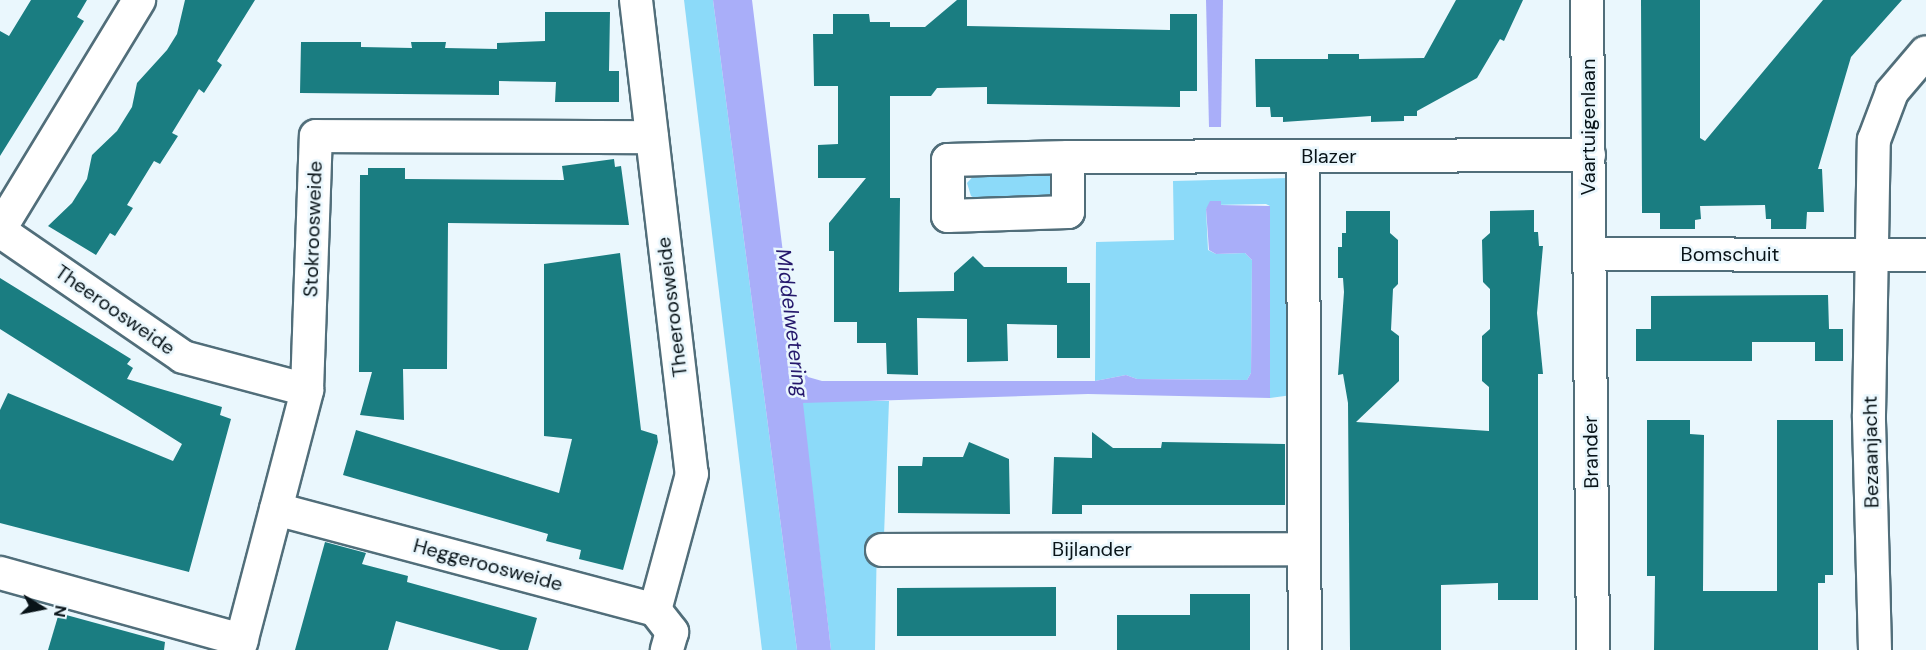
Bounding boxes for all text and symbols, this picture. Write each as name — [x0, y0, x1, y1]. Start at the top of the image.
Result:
street label: Vaartuigenlaan — [1576, 59, 1600, 195]
street label: Blazer — [1301, 144, 1357, 168]
street label: Stokroosweide — [299, 160, 327, 298]
street label: Theeroosweide — [652, 236, 692, 378]
street label: Bomschuit — [1681, 242, 1779, 266]
water label: Middelwetering — [770, 247, 814, 399]
street label: Theeroosweide — [50, 260, 180, 360]
street label: Bezaanjacht — [1858, 396, 1884, 508]
street label: Brander — [1578, 415, 1604, 489]
street label: Heggeroosweide — [411, 534, 565, 596]
street label: Bijlander — [1052, 537, 1132, 561]
north arrow — [12, 578, 72, 638]
text: N — [49, 604, 72, 619]

